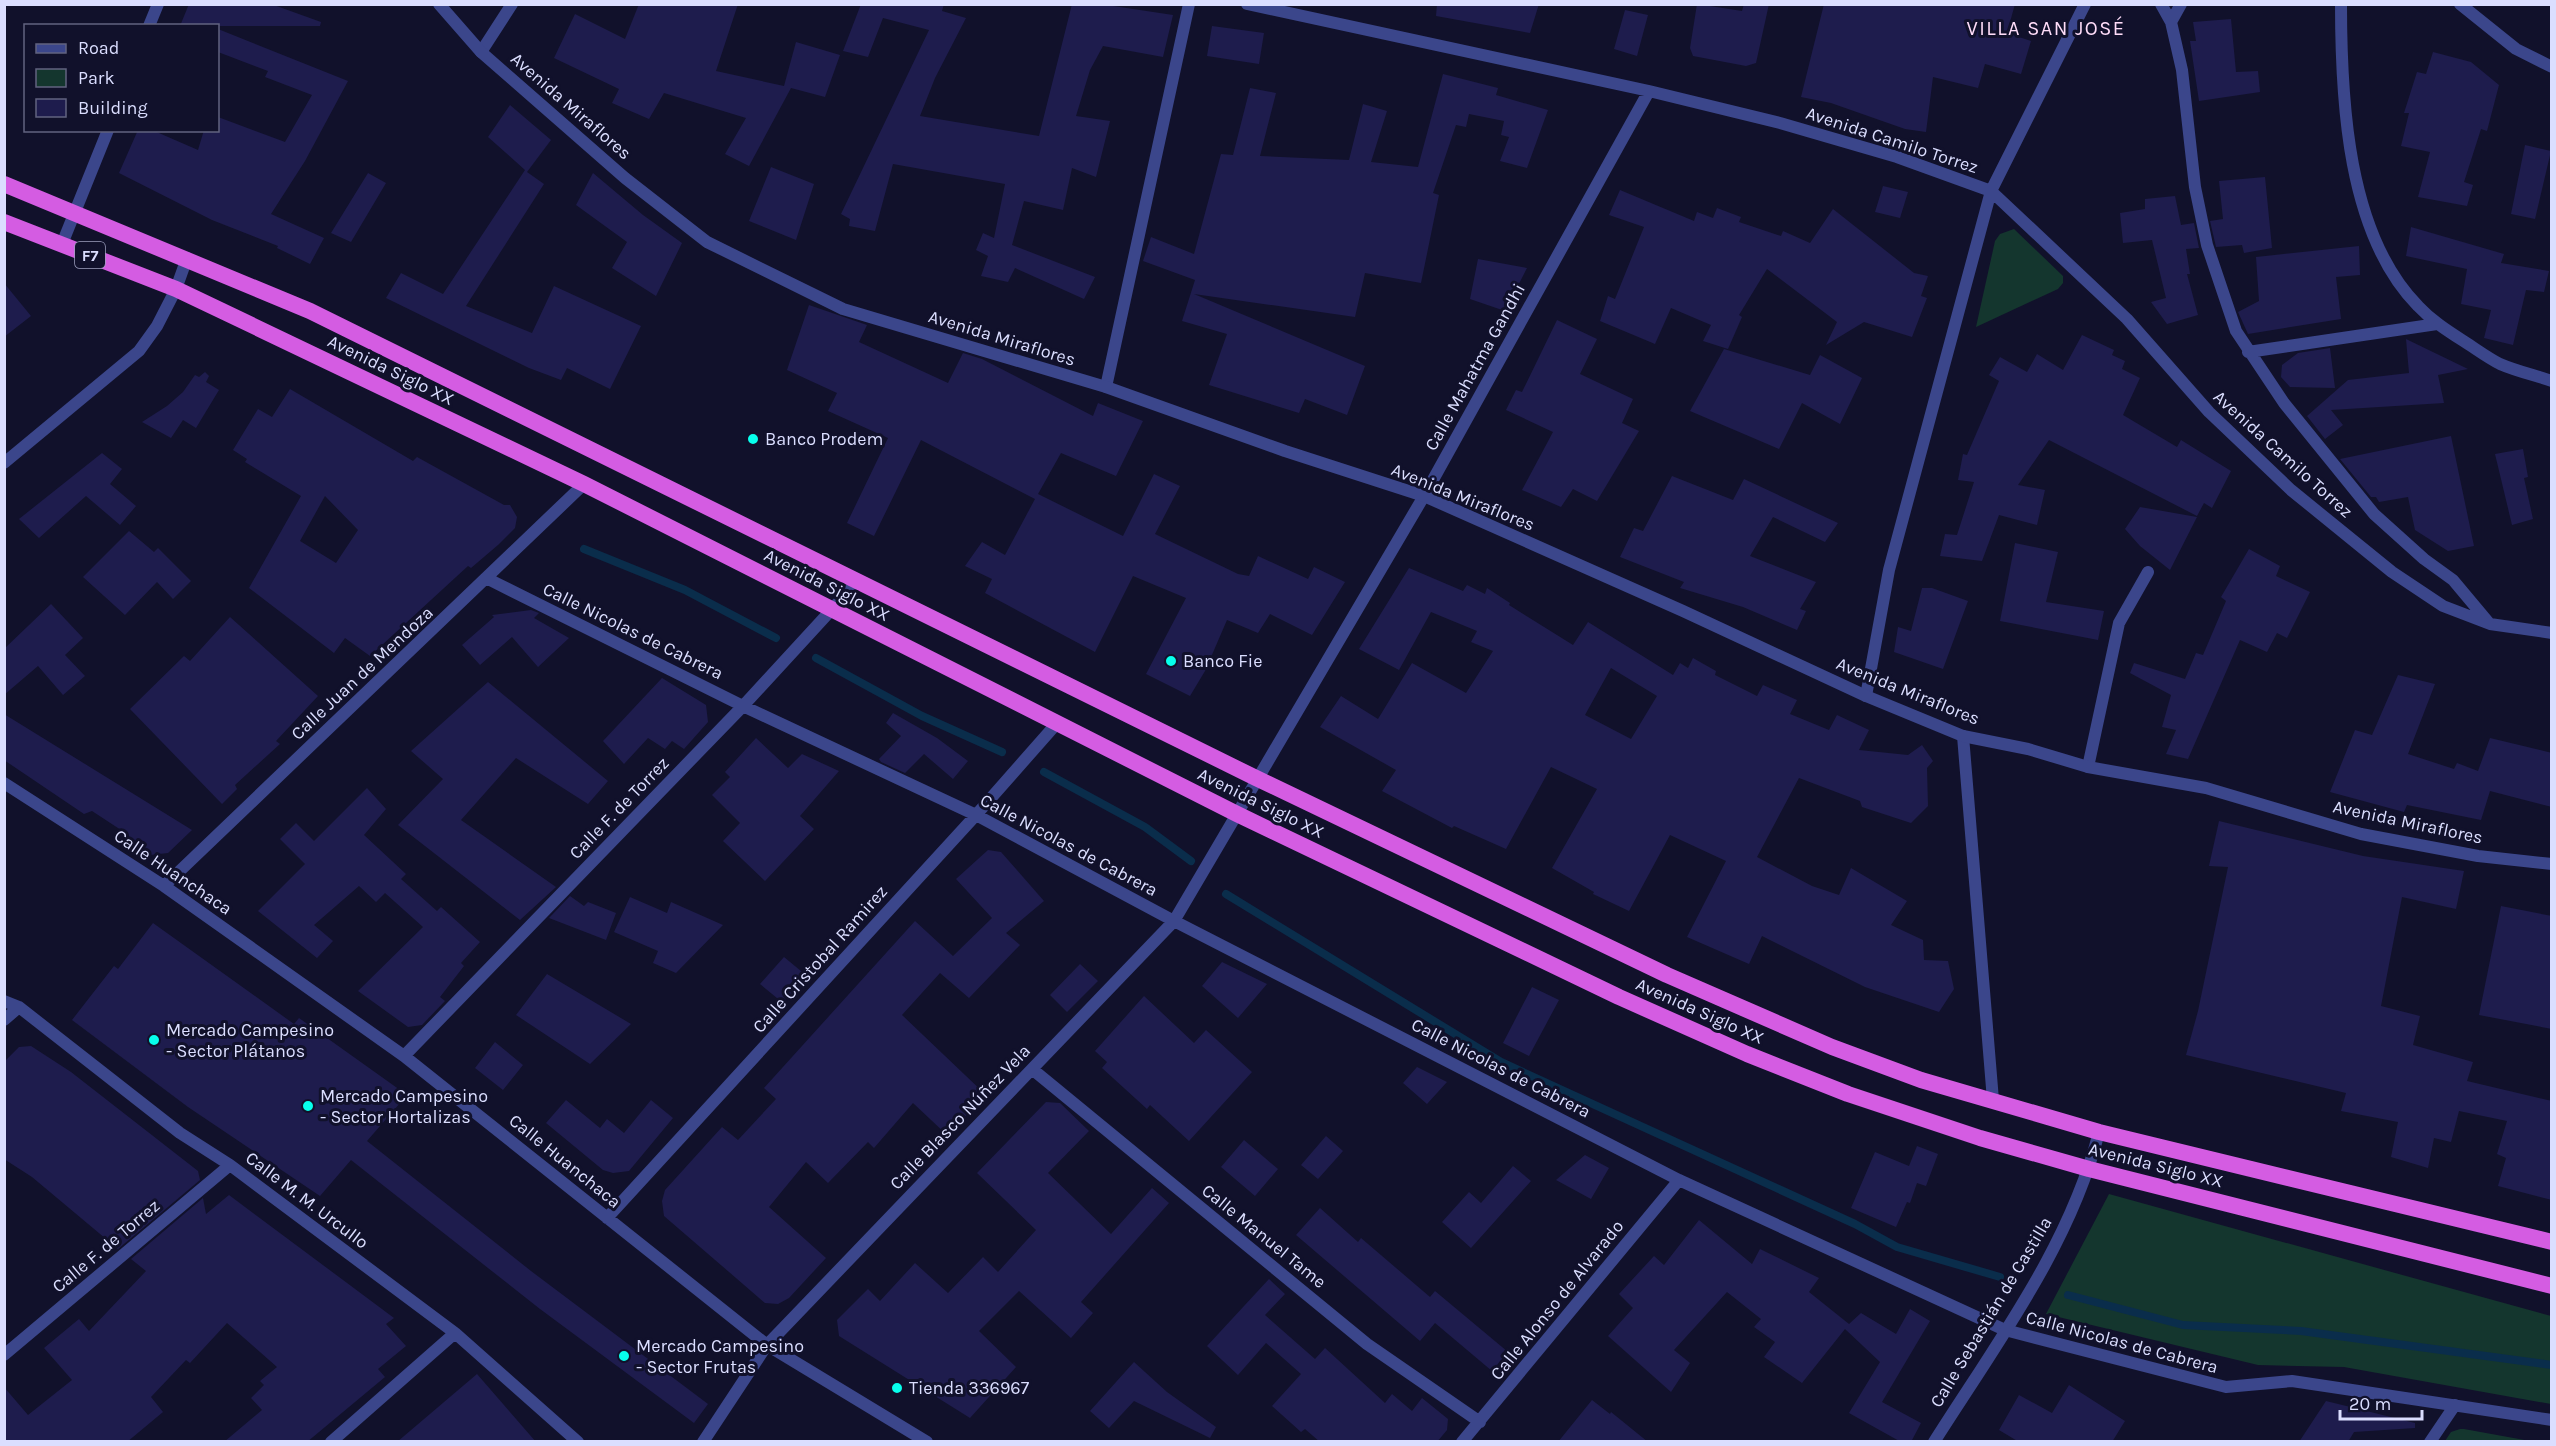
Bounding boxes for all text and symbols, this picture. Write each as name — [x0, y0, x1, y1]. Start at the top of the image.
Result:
district label: VILLA SAN JOSÉ — [1966, 16, 2126, 40]
legend — [24, 24, 219, 132]
text: Road — [78, 37, 119, 59]
street label: Avenida Miraflores — [506, 48, 636, 164]
text: Park — [78, 67, 115, 89]
text: Building — [78, 97, 148, 119]
street label: Avenida Camilo Torrez — [1803, 102, 1981, 178]
road number: F7 — [75, 242, 105, 268]
street label: Calle Mahatma Gandhi — [1420, 280, 1530, 454]
street label: Avenida Miraflores — [926, 305, 1078, 371]
street label: Avenida Siglo XX — [324, 330, 458, 410]
street label: Avenida Camilo Torrez — [2209, 386, 2357, 522]
place label: Banco Prodem — [765, 428, 883, 450]
marker: Banco Prodem — [746, 432, 760, 446]
street label: Avenida Miraflores — [1388, 458, 1538, 536]
street label: Avenida Siglo XX — [761, 544, 893, 626]
street label: Calle Nicolas de Cabrera — [539, 578, 727, 684]
street label: Calle Juan de Mendoza — [286, 601, 438, 745]
place label: Banco Fie — [1183, 650, 1262, 672]
street label: Avenida Miraflores — [1833, 652, 1983, 730]
marker: Banco Fie — [1164, 654, 1178, 668]
street label: Calle F. de Torrez — [565, 752, 673, 864]
street label: Avenida Siglo XX — [1194, 763, 1328, 843]
street label: Calle Nicolas de Cabrera — [976, 789, 1162, 901]
street label: Avenida Miraflores — [2331, 795, 2485, 849]
street label: Calle Huanchaca — [110, 824, 236, 920]
street label: Calle Cristobal Ramirez — [748, 881, 892, 1037]
street label: Avenida Siglo XX — [1633, 973, 1767, 1049]
street label: Calle Nicolas de Cabrera — [1408, 1013, 1594, 1123]
place label: Mercado Campesino - Sector Plátanos — [166, 1019, 334, 1062]
marker: Mercado Campesino - Sector Plátanos — [147, 1033, 161, 1047]
street label: Calle Blasco Núñez Vela — [885, 1040, 1035, 1194]
place label: Mercado Campesino - Sector Hortalizas — [320, 1085, 488, 1128]
marker: Mercado Campesino - Sector Hortalizas — [301, 1099, 315, 1113]
street label: Calle Huanchaca — [505, 1109, 625, 1213]
street label: Avenida Siglo XX — [2086, 1138, 2226, 1192]
street label: Calle M. M. Urcullo — [241, 1147, 373, 1253]
street label: Calle Manuel Tame — [1197, 1179, 1331, 1293]
street label: Calle F. de Torrez — [48, 1195, 164, 1297]
street label: Calle Sebastián de Castilla — [1925, 1213, 2057, 1411]
street label: Calle Alonso de Alvarado — [1486, 1216, 1628, 1384]
street label: Calle Nicolas de Cabrera — [2024, 1306, 2220, 1378]
place label: Mercado Campesino - Sector Frutas — [636, 1335, 804, 1378]
marker: Mercado Campesino - Sector Frutas — [617, 1349, 631, 1363]
place label: Tienda 336967 — [909, 1377, 1030, 1399]
marker: Tienda 336967 — [890, 1381, 904, 1395]
scale bar — [2340, 1383, 2422, 1421]
text: 20 m — [2349, 1393, 2391, 1415]

